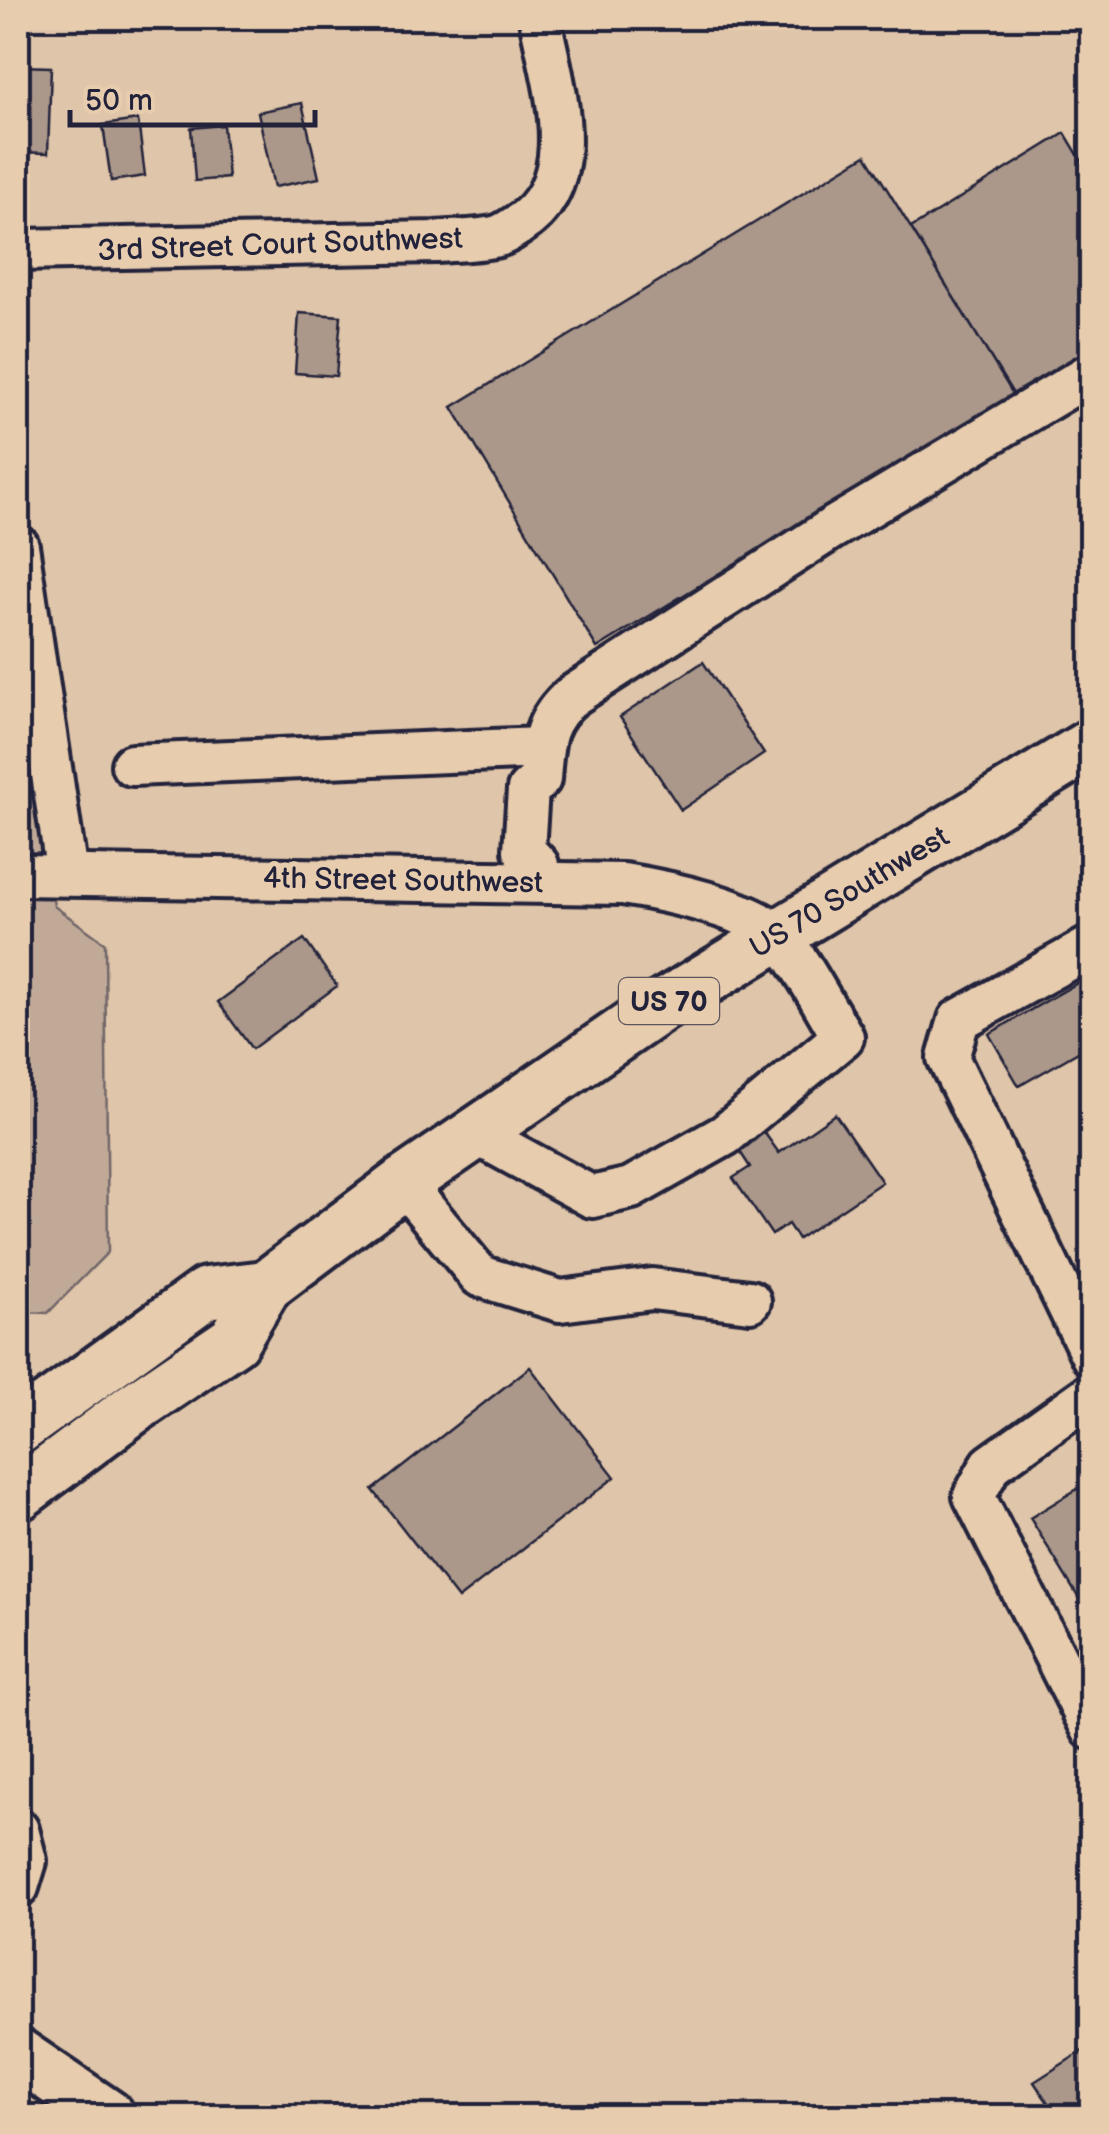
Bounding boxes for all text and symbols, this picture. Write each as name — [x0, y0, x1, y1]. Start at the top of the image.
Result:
scale bar — [70, 65, 315, 127]
text: 50 m — [85, 83, 153, 119]
street label: 3rd Street Court Southwest — [97, 221, 463, 269]
street label: US 70 Southwest — [743, 819, 956, 967]
street label: 4th Street Southwest — [262, 861, 543, 901]
road number: US 70 — [619, 978, 719, 1024]

